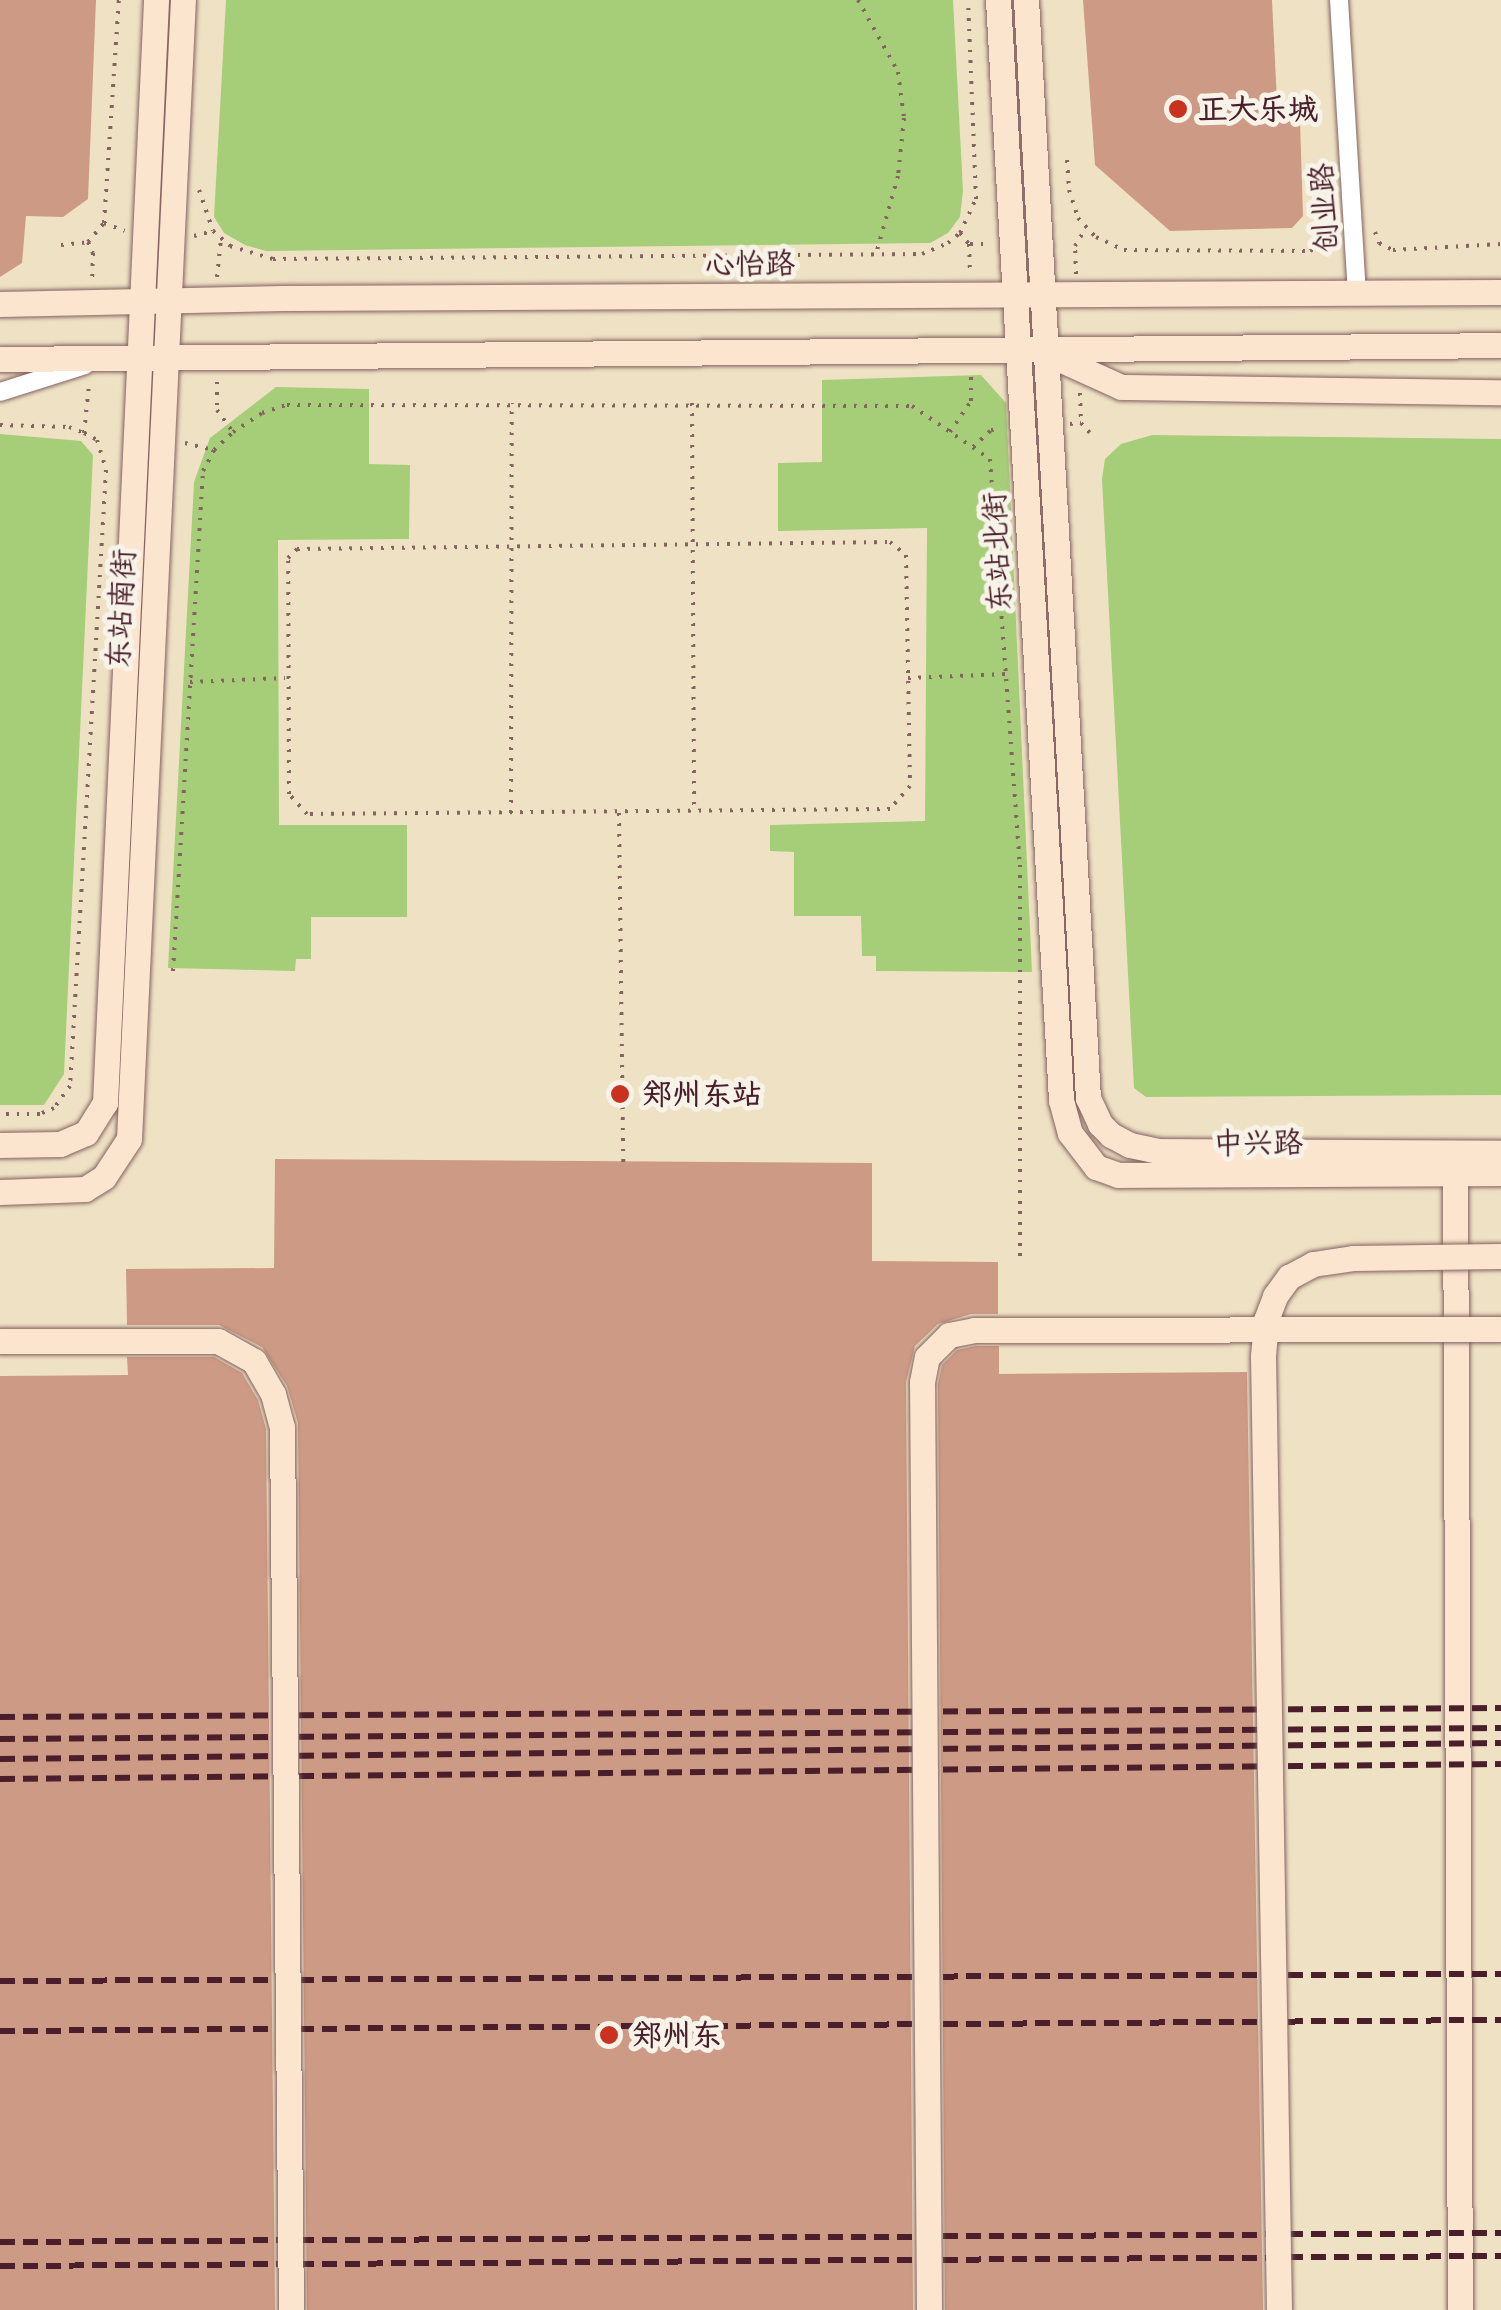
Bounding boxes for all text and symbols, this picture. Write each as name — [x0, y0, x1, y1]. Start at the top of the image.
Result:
place label: 正大乐城 — [1198, 91, 1318, 127]
marker: 正大乐城 — [1167, 98, 1189, 120]
street label: 创业路 — [1303, 162, 1345, 254]
street label: 心怡路 — [705, 245, 795, 283]
street label: 东站北街 — [976, 491, 1018, 613]
street label: 东站南街 — [100, 548, 142, 670]
place label: 郑州东站 — [642, 1076, 762, 1112]
marker: 郑州东站 — [607, 1081, 633, 1107]
street label: 中兴路 — [1213, 1124, 1303, 1162]
place label: 郑州东 — [632, 2017, 722, 2053]
marker: 郑州东 — [596, 2022, 622, 2048]

